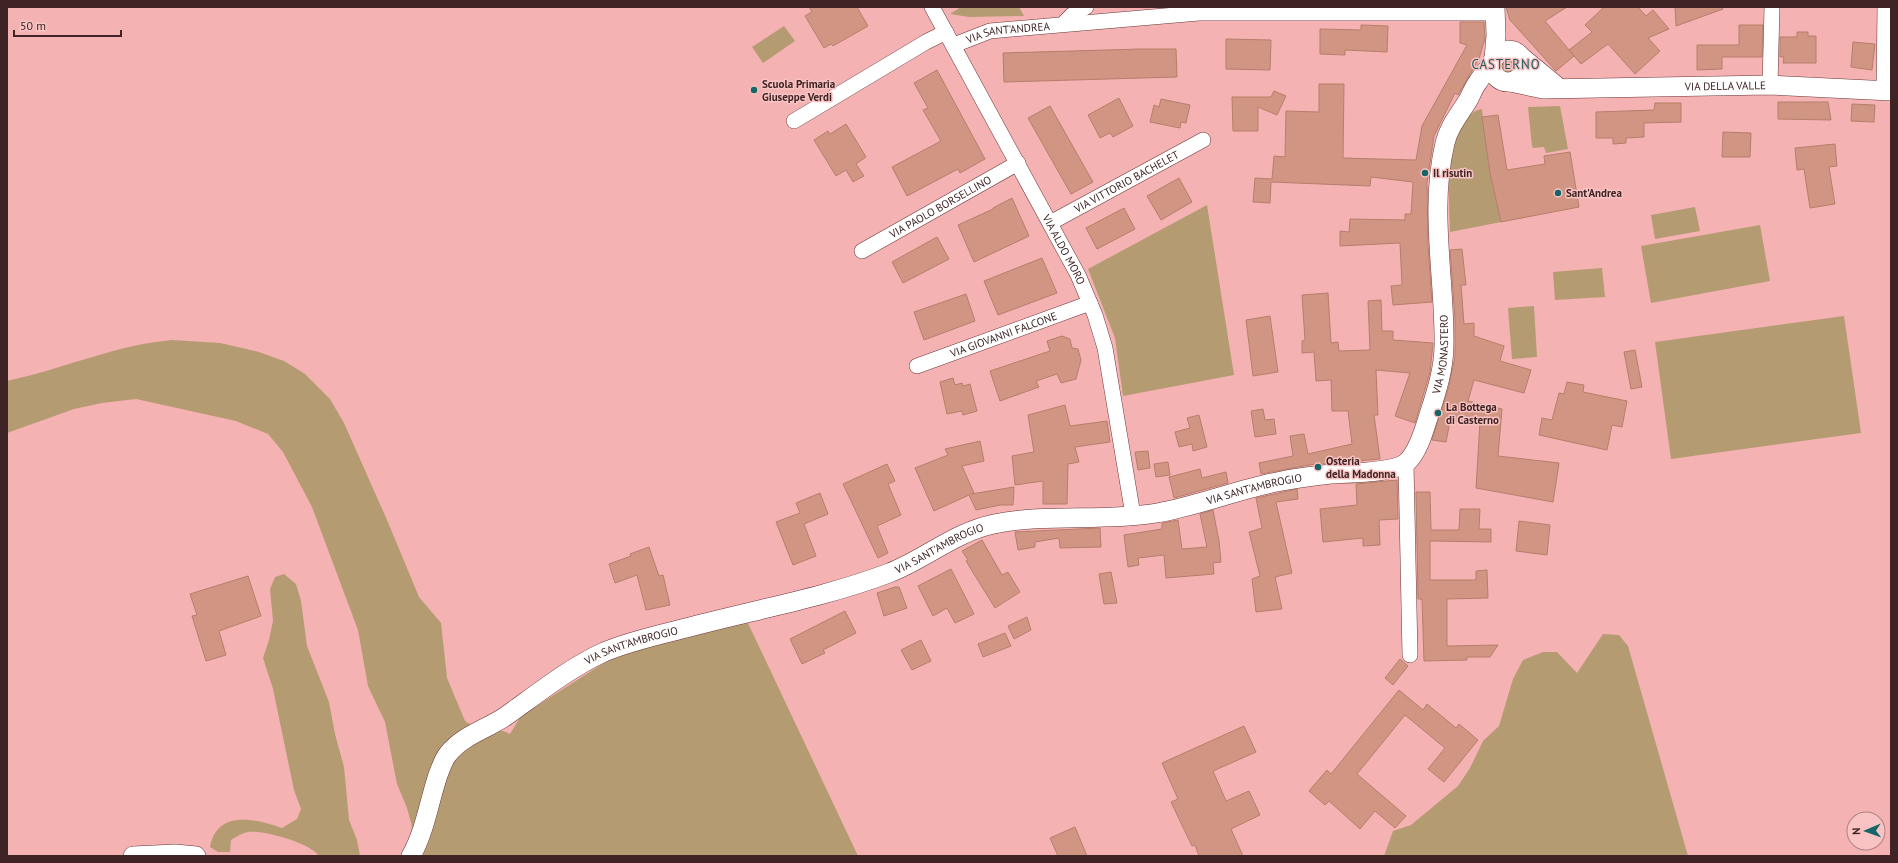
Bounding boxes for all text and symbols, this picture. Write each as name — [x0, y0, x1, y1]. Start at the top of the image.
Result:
scale bar — [14, 12, 121, 38]
text: 50 m — [20, 18, 46, 33]
street label: VIA SANT'ANDREA — [963, 19, 1051, 47]
district label: CASTERNO — [1471, 56, 1541, 73]
place label: Scuola Primaria Giuseppe Verdi — [762, 77, 835, 104]
street label: VIA DELLA VALLE — [1684, 78, 1766, 94]
marker: Scuola Primaria Giuseppe Verdi — [749, 85, 759, 95]
street label: VIA VITTORIO BACHELET — [1071, 147, 1181, 216]
place label: Il risutin — [1433, 166, 1472, 180]
marker: Il risutin — [1420, 168, 1430, 178]
street label: VIA PAOLO BORSELLINO — [886, 172, 994, 242]
place label: Sant'Andrea — [1566, 186, 1622, 200]
marker: Sant'Andrea — [1553, 188, 1563, 198]
street label: VIA ALDO MORO — [1039, 211, 1088, 287]
street label: VIA GIOVANNI FALCONE — [947, 309, 1059, 361]
street label: VIA MONASTERO — [1429, 314, 1451, 396]
place label: La Bottega di Casterno — [1446, 400, 1499, 427]
marker: La Bottega di Casterno — [1433, 408, 1443, 418]
place label: Osteria della Madonna — [1326, 454, 1396, 481]
marker: Osteria della Madonna — [1313, 462, 1323, 472]
street label: VIA SANT'AMBROGIO — [1204, 471, 1303, 508]
street label: VIA SANT'AMBROGIO — [892, 520, 985, 577]
street label: VIA SANT'AMBROGIO — [581, 623, 679, 668]
north arrow — [1846, 811, 1886, 851]
text: N — [1849, 827, 1863, 835]

